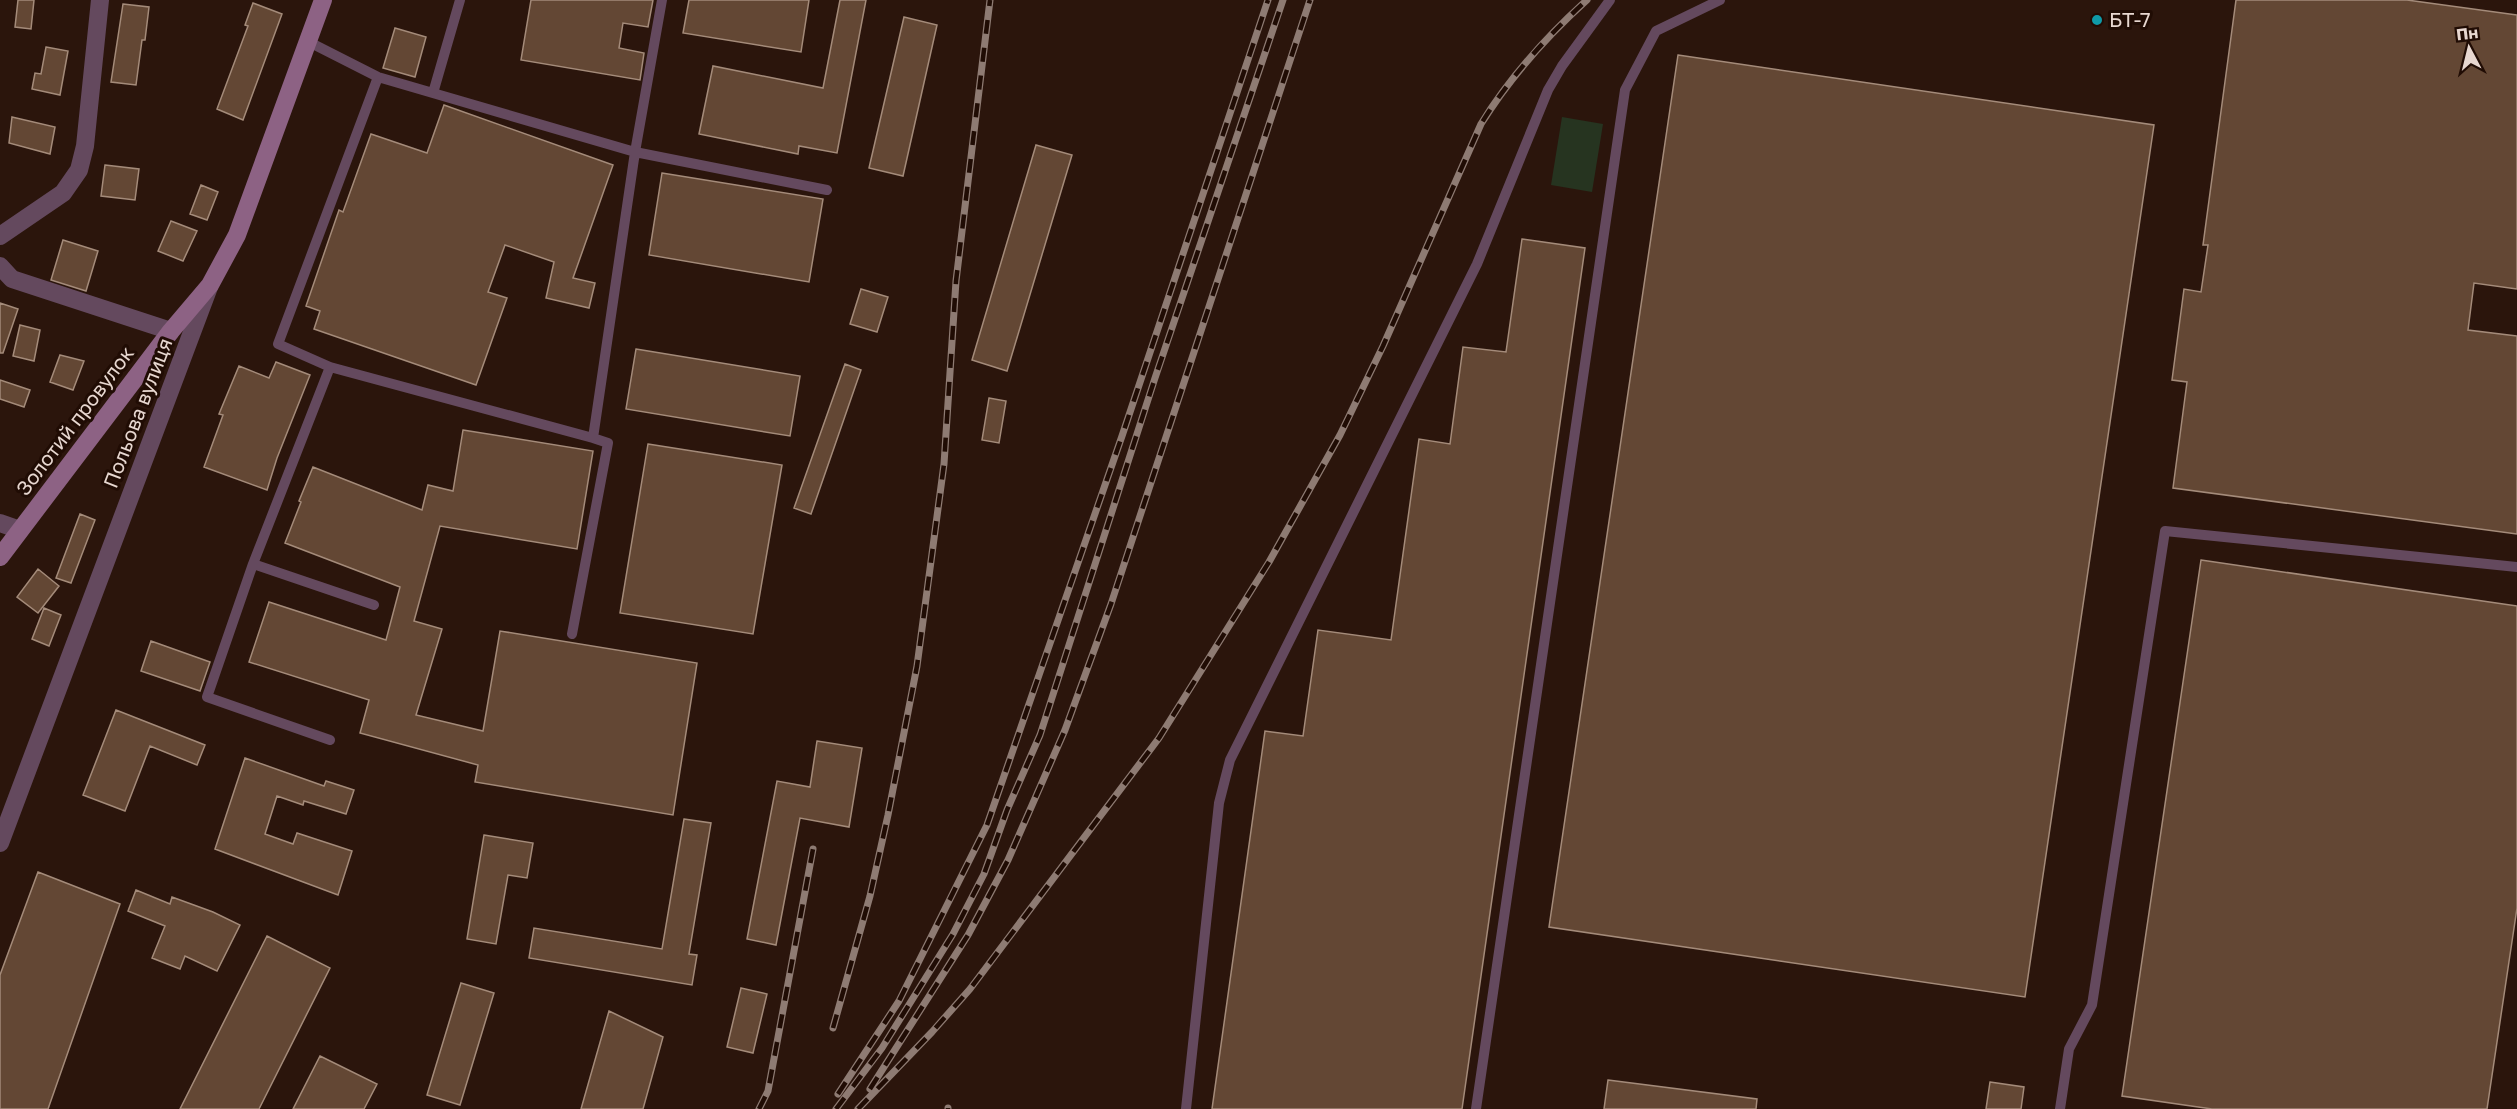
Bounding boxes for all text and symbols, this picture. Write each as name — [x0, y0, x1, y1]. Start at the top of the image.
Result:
place label: БТ-7 — [2109, 7, 2151, 31]
marker: БТ-7 — [2090, 13, 2104, 27]
north arrow — [2439, 18, 2499, 78]
text: Пн — [2455, 22, 2479, 44]
street label: Польова вулиця — [97, 334, 177, 491]
street label: Золотий провулок — [10, 341, 138, 500]

